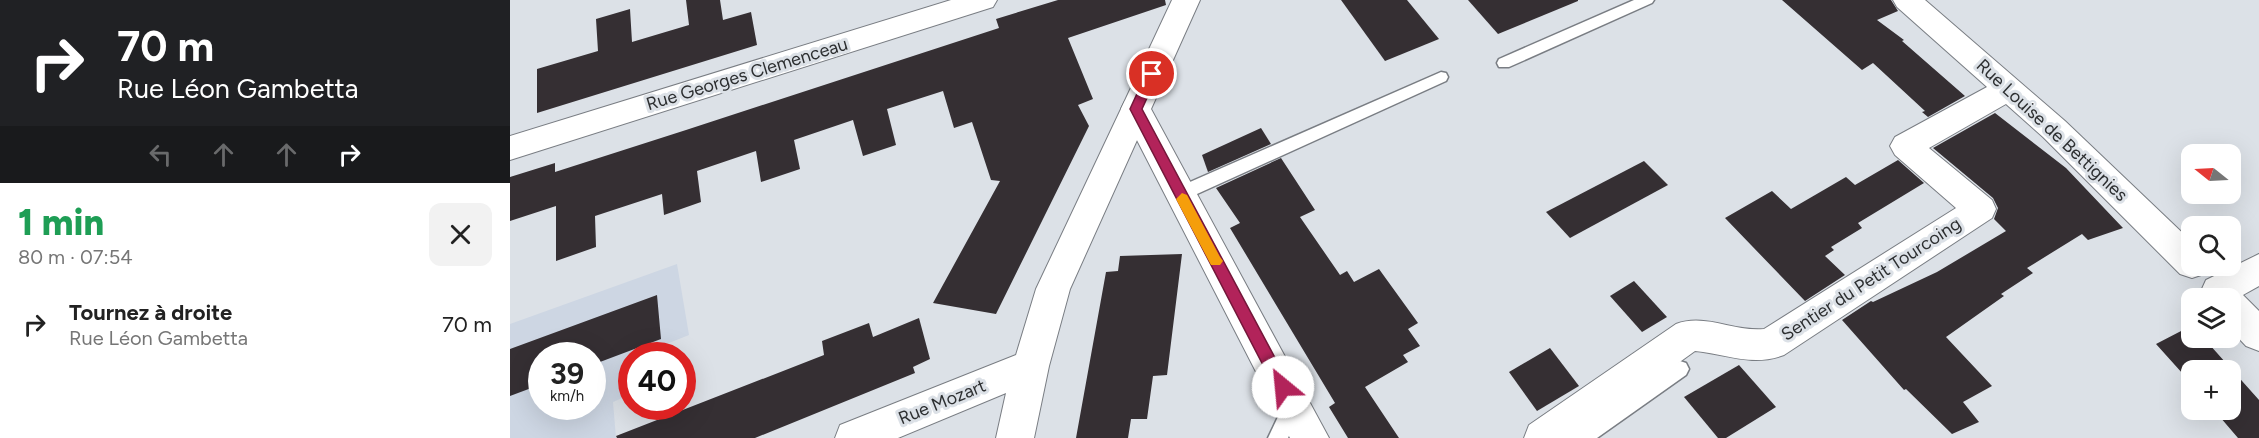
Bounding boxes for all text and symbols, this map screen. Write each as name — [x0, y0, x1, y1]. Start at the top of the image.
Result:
text: 70 m — [117, 21, 214, 72]
icon: right — [18, 24, 96, 102]
street label: Rue Georges Clemenceau — [644, 33, 850, 115]
pin — [1126, 48, 1177, 99]
street label: Rue Louise de Bettignies — [1972, 54, 2132, 206]
icon: arrive — [1135, 57, 1168, 90]
text: Rue Léon Gambetta — [117, 72, 359, 105]
icon: left — [144, 138, 177, 171]
icon: ahead — [207, 138, 240, 171]
icon: ahead — [270, 138, 303, 171]
icon: right — [333, 138, 366, 171]
north arrow — [2181, 144, 2241, 204]
map controls — [2181, 144, 2241, 420]
text: 1 min — [18, 201, 104, 244]
button: close — [429, 203, 492, 266]
street label: Sentier du Petit Tourcoing — [1777, 213, 1965, 345]
button: search — [2181, 216, 2241, 276]
text: 80 m · 07:54 — [18, 245, 133, 269]
button: layers — [2181, 288, 2241, 348]
text: Tournez à droite — [69, 299, 232, 326]
icon: right — [18, 308, 51, 341]
text: 70 m — [442, 311, 492, 338]
text: Rue Léon Gambetta — [69, 326, 248, 350]
speed limit sign: 40 — [618, 342, 696, 420]
text: 39 — [550, 355, 584, 392]
position arrow — [1251, 355, 1315, 419]
button: + — [2181, 360, 2241, 420]
street label: Rue Mozart — [895, 374, 989, 429]
text: km/h — [550, 387, 584, 405]

